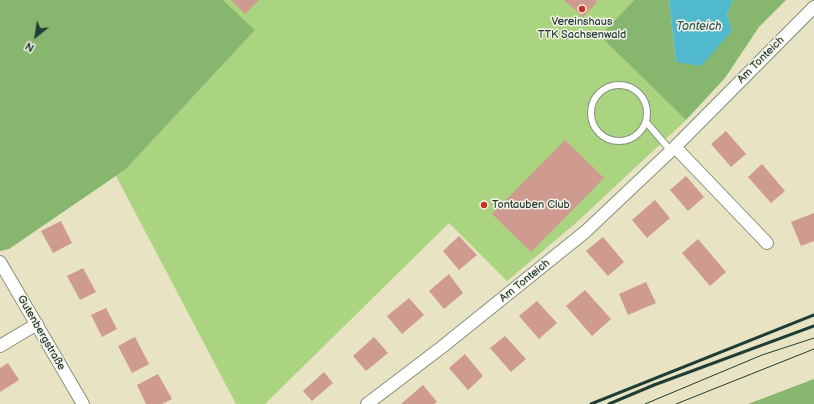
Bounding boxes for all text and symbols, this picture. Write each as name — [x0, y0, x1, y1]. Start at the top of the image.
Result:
marker: Vereinshaus TTK Sachsenwald — [577, 4, 587, 14]
place label: Vereinshaus TTK Sachsenwald — [538, 15, 626, 41]
north arrow — [16, 16, 56, 56]
water label: Tonteich — [676, 20, 722, 34]
street label: Am Tonteich — [735, 34, 787, 86]
text: N — [23, 39, 37, 55]
place label: Tontauben Club — [492, 198, 570, 212]
marker: Tontauben Club — [479, 200, 489, 210]
street label: Am Tonteich — [497, 257, 553, 305]
street label: Gutenbergstraße — [14, 293, 68, 373]

